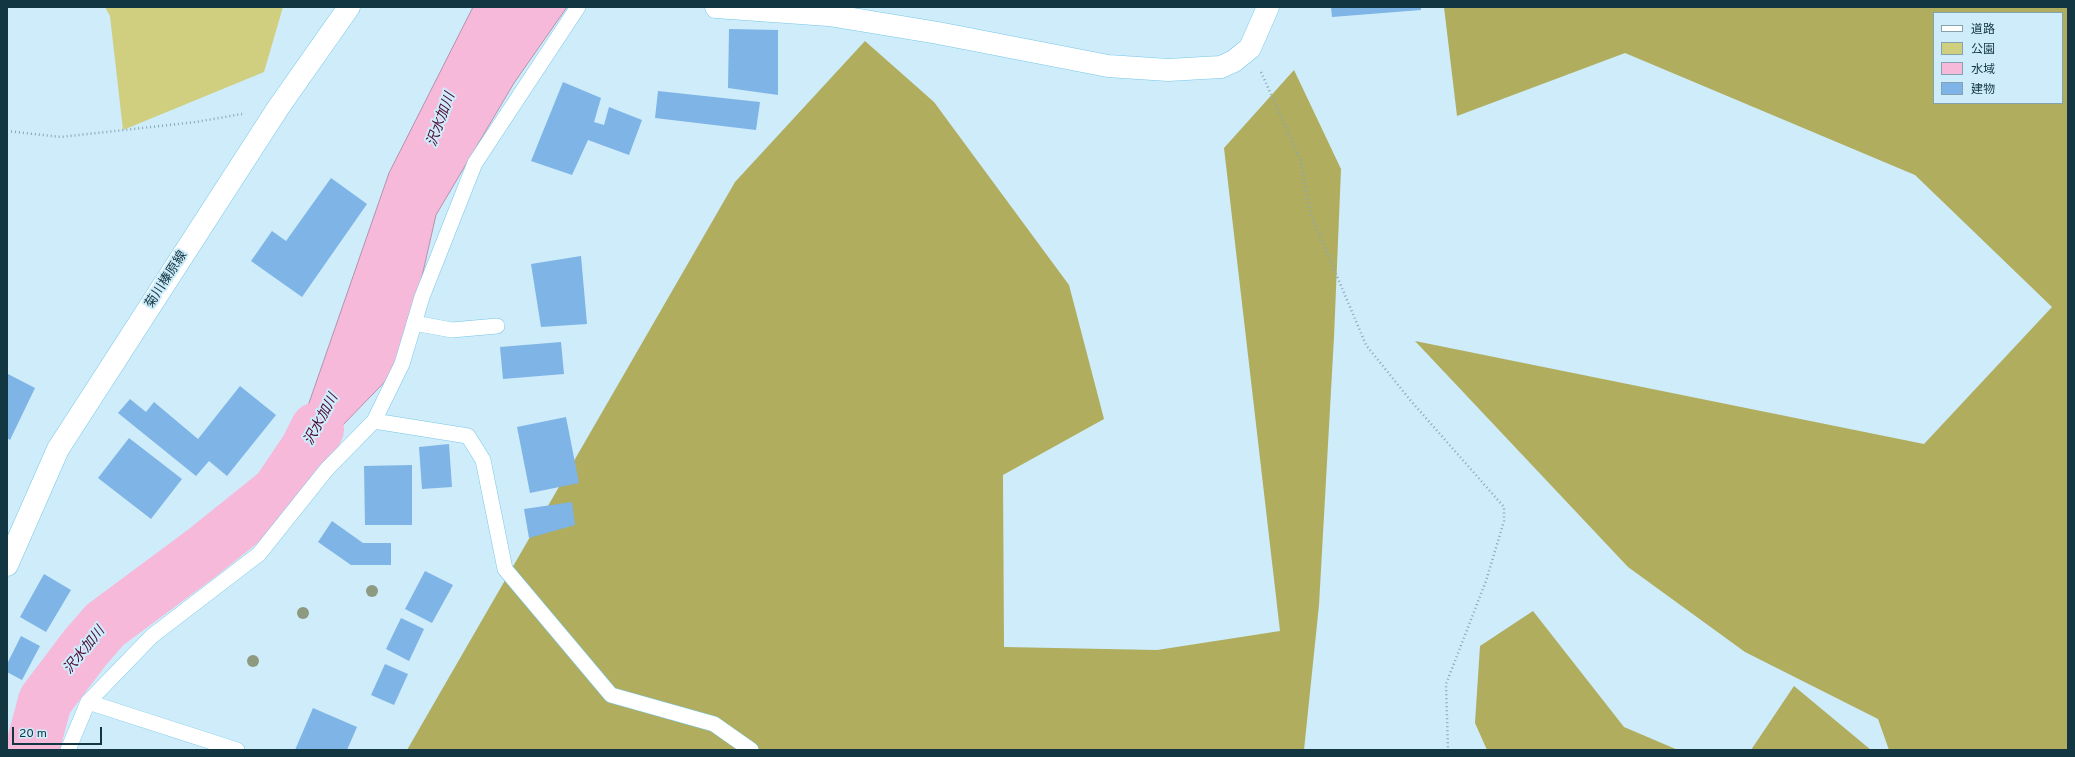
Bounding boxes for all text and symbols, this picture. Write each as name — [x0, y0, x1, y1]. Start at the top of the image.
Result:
legend — [1933, 12, 2063, 104]
text: 道路 — [1971, 22, 1995, 38]
text: 公園 — [1971, 42, 1995, 58]
text: 水域 — [1971, 62, 1995, 78]
text: 建物 — [1971, 82, 1995, 98]
water label: 沢水加川 — [425, 91, 459, 149]
street label: 菊川榛原線 — [143, 248, 191, 312]
water label: 沢水加川 — [301, 391, 343, 449]
water label: 沢水加川 — [61, 624, 109, 678]
scale bar — [14, 719, 104, 745]
text: 20 m — [19, 726, 47, 742]

